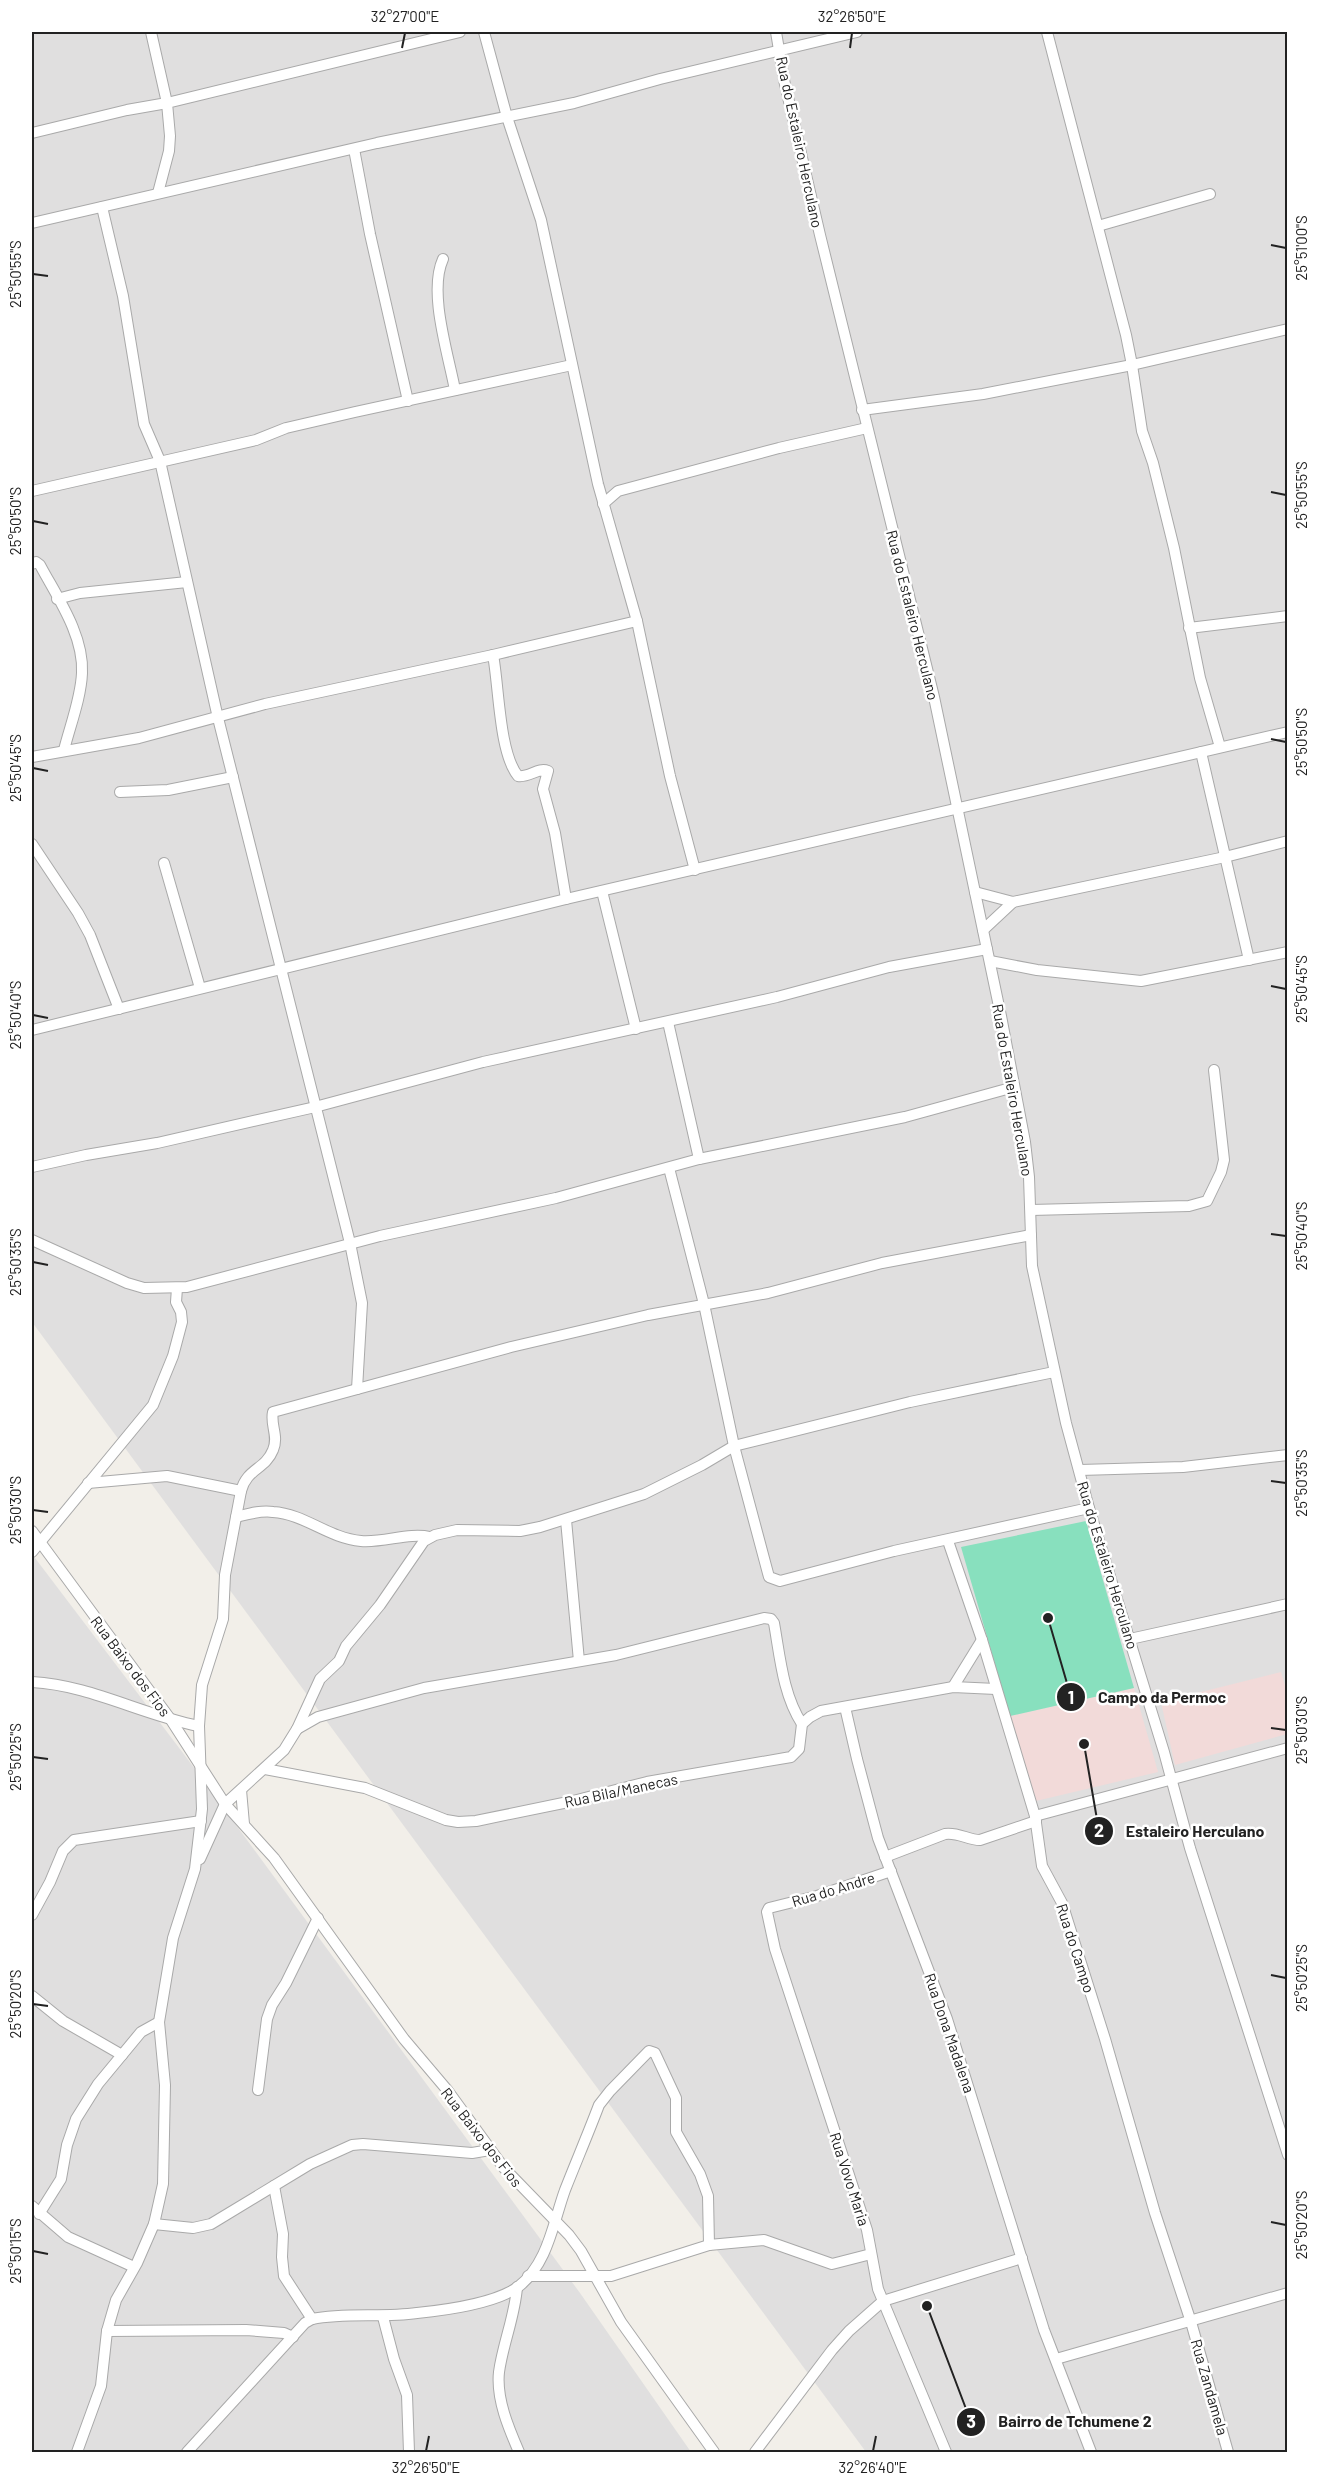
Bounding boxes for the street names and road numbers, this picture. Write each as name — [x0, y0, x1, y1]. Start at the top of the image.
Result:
street label: Rua do Estaleiro Herculano — [773, 55, 827, 229]
street label: Rua do Estaleiro Herculano — [883, 528, 943, 702]
street label: Rua do Estaleiro Herculano — [989, 1002, 1037, 1178]
street label: Rua do Estaleiro Herculano — [1074, 1479, 1142, 1651]
street label: Rua Baixo dos Fios — [87, 1612, 175, 1720]
street label: Rua Bila/Manecas — [563, 1769, 679, 1811]
street label: Rua do Andre — [789, 1868, 877, 1910]
street label: Rua do Campo — [1053, 1901, 1099, 1995]
street label: Rua Dona Madalena — [921, 1971, 979, 2095]
street label: Rua Baixo dos Fios — [438, 2084, 526, 2190]
street label: Rua Vovo Maria — [826, 2130, 874, 2228]
street label: Rua Zandamela — [1188, 2337, 1232, 2437]

